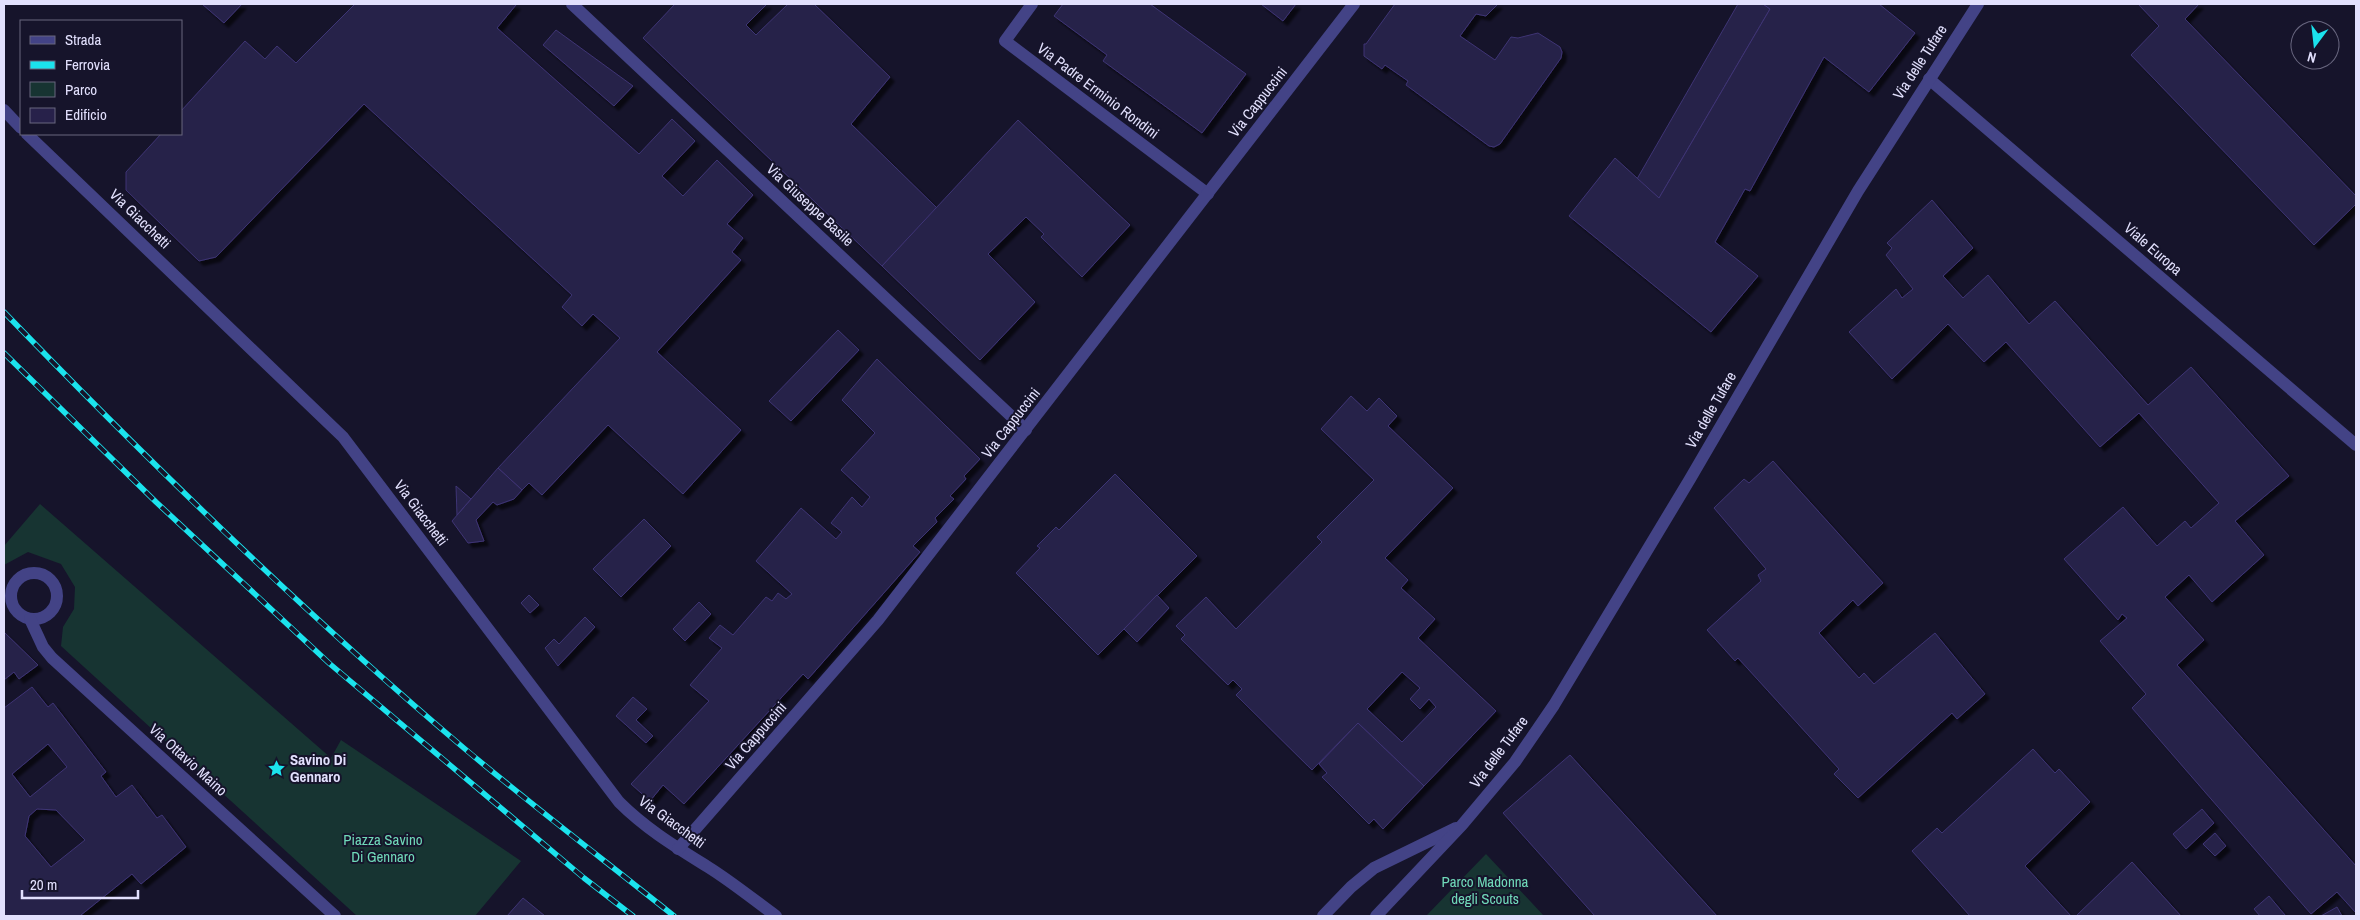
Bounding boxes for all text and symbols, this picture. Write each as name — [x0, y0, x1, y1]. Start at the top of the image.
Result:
legend — [20, 20, 182, 135]
street label: Via delle Tufare — [1888, 20, 1952, 103]
north arrow — [2290, 20, 2340, 70]
text: Strada — [65, 29, 101, 50]
street label: Via Padre Erminio Rondini — [1033, 38, 1164, 143]
text: N — [2305, 48, 2318, 67]
text: Ferrovia — [65, 54, 110, 75]
street label: Via Cappuccini — [1224, 62, 1292, 141]
text: Parco — [65, 79, 97, 100]
text: Edificio — [65, 104, 107, 125]
street label: Via Giuseppe Basile — [762, 159, 859, 251]
street label: Via Giacchetti — [105, 184, 176, 253]
street label: Viale Europa — [2120, 217, 2187, 280]
street label: Via delle Tufare — [1680, 367, 1741, 452]
street label: Via Cappuccini — [977, 383, 1045, 462]
street label: Via Giacchetti — [390, 475, 453, 550]
street label: Via Cappuccini — [720, 697, 791, 774]
street label: Via delle Tufare — [1465, 711, 1533, 792]
street label: Via Ottavio Maino — [145, 719, 232, 801]
place label: Savino Di Gennaro — [290, 749, 346, 787]
place icon: Savino Di Gennaro — [266, 759, 286, 779]
street label: Via Giacchetti — [635, 790, 710, 853]
park label: Piazza Savino Di Gennaro — [343, 829, 423, 867]
scale bar — [22, 868, 139, 900]
park label: Parco Madonna degli Scouts — [1442, 871, 1529, 909]
text: 20 m — [30, 874, 57, 895]

